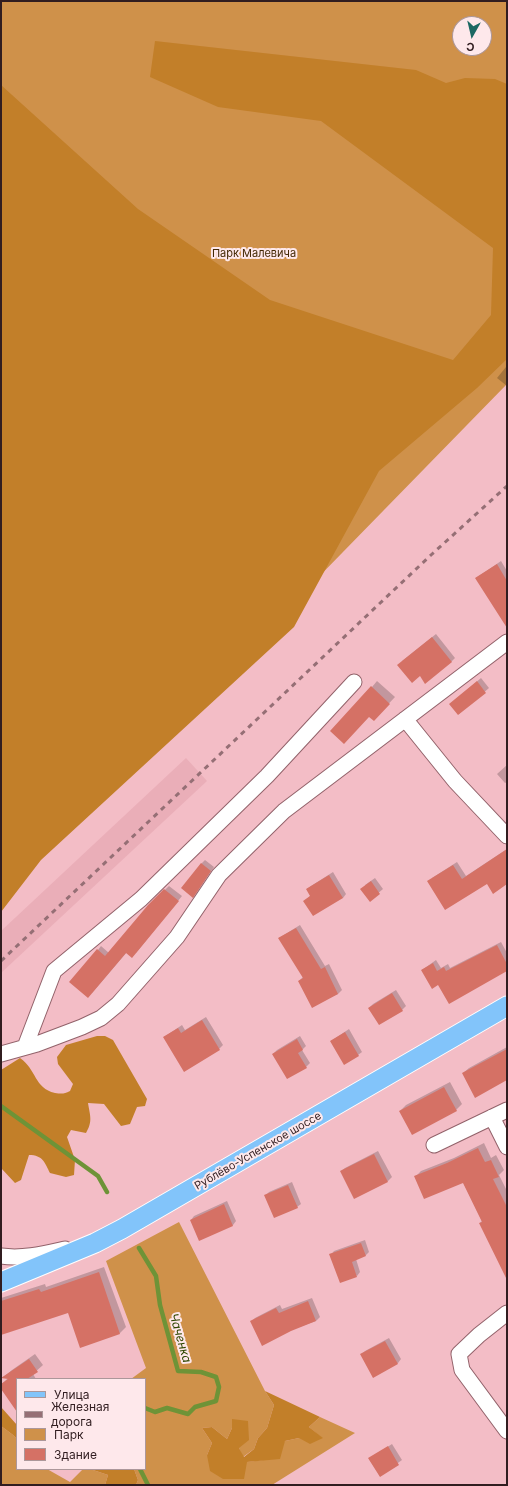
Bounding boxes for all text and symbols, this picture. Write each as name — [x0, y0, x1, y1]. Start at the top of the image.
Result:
north arrow — [452, 16, 492, 56]
text: С — [465, 39, 475, 54]
park label: Парк Малевича — [212, 247, 296, 261]
street label: Рублёво-Успенское шоссе — [192, 1109, 324, 1193]
water label: Чаченка — [166, 1312, 194, 1364]
legend — [16, 1378, 146, 1470]
text: Улица — [54, 1387, 89, 1402]
text: Железная дорога — [51, 1399, 109, 1429]
text: Парк — [54, 1427, 84, 1442]
text: Здание — [54, 1447, 97, 1462]

